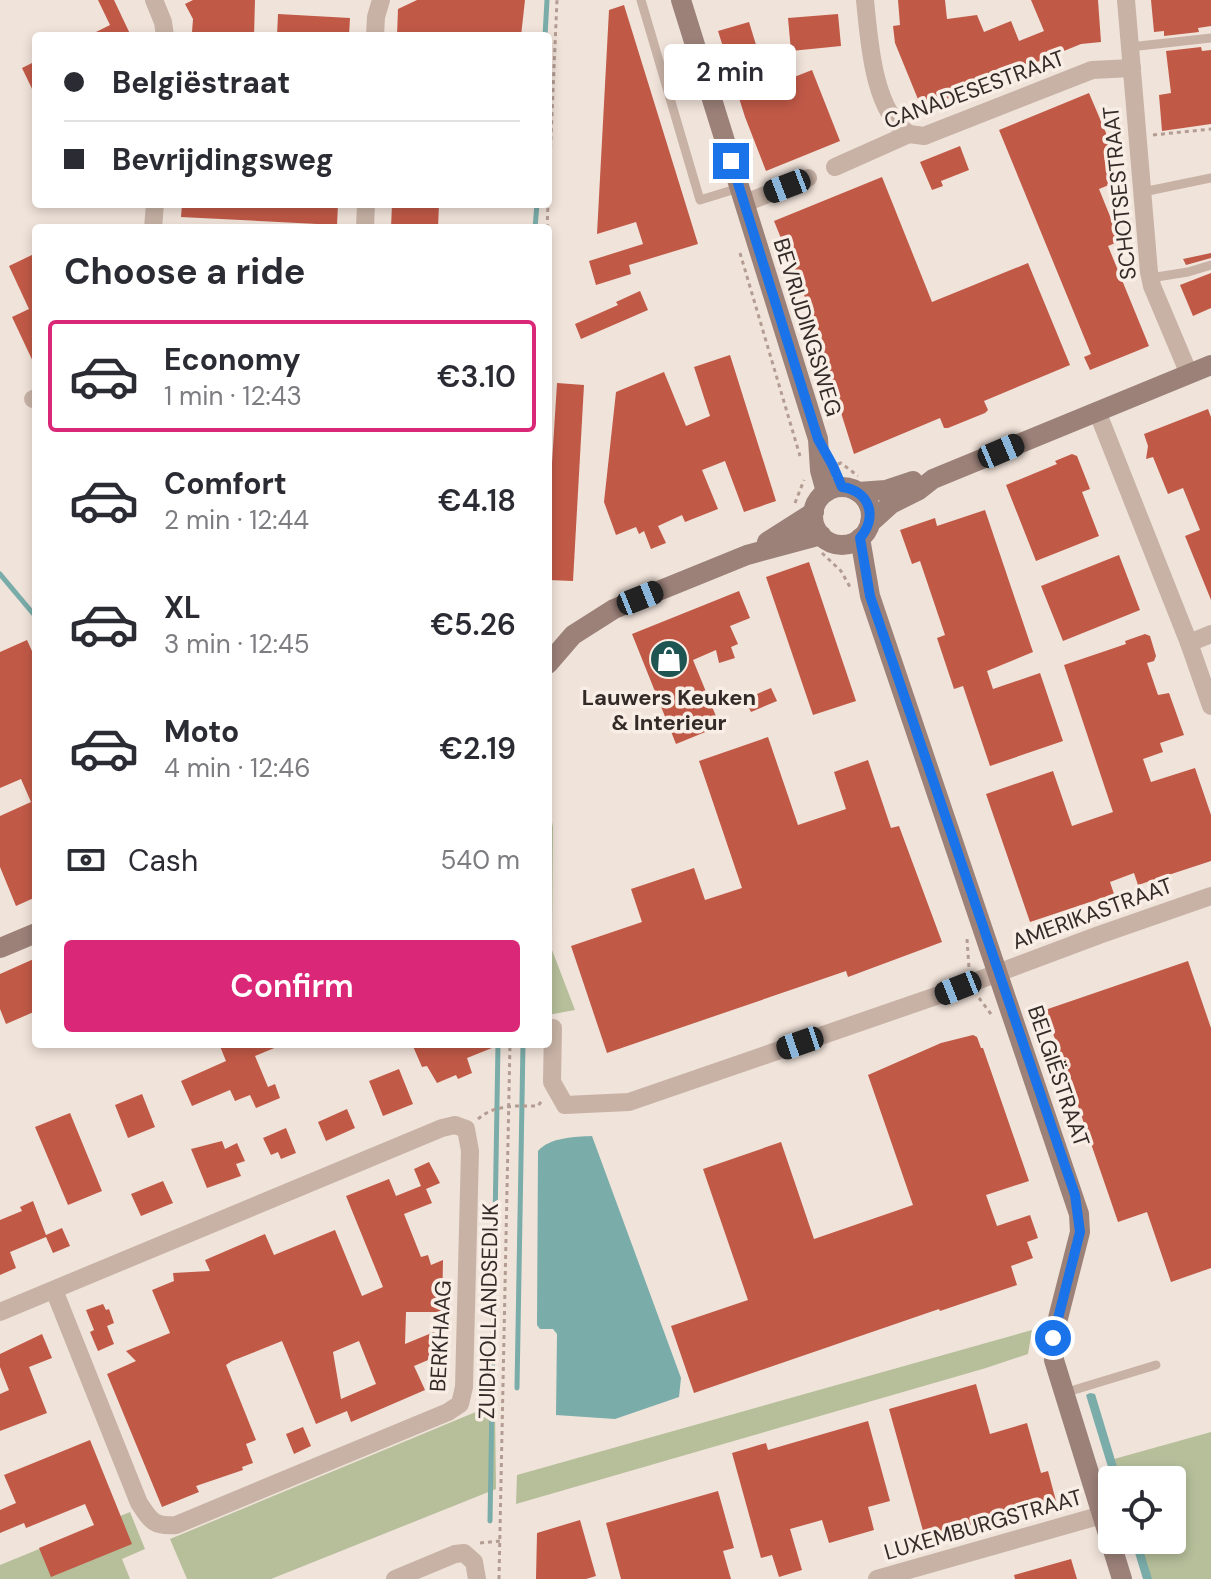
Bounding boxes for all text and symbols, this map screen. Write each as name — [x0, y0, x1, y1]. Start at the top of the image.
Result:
street label: CANADESESTRAAT — [880, 43, 1068, 136]
callout: 2 min — [665, 45, 797, 101]
text: 2 min — [696, 55, 764, 89]
text: Belgiëstraat — [112, 63, 290, 102]
street label: SCHOTSESTRAAT — [1096, 105, 1143, 281]
text: Bevrijdingsweg — [112, 140, 334, 179]
route end — [713, 143, 749, 179]
car — [760, 166, 814, 206]
street label: BEVRIJDINGSWEG — [767, 235, 848, 420]
text: Choose a ride — [64, 248, 305, 295]
icon: car — [68, 340, 140, 412]
text: Economy — [164, 340, 301, 379]
text: €3.10 — [437, 357, 516, 396]
text: 1 min · 12:43 — [164, 379, 302, 413]
car — [974, 431, 1028, 471]
icon: car — [68, 464, 140, 536]
text: Comfort — [164, 464, 287, 503]
text: €4.18 — [438, 481, 516, 520]
text: 2 min · 12:44 — [164, 503, 309, 537]
car — [613, 578, 667, 618]
icon: car — [68, 588, 140, 660]
text: XL — [164, 588, 201, 627]
text: €5.26 — [431, 605, 516, 644]
text: 3 min · 12:45 — [164, 627, 310, 661]
shop icon: Lauwers Keuken & Interieur — [648, 638, 690, 680]
place label: Lauwers Keuken & Interieur — [582, 683, 756, 737]
icon: car — [68, 712, 140, 784]
text: Moto — [164, 712, 239, 751]
text: €2.19 — [440, 729, 516, 768]
text: 4 min · 12:46 — [164, 751, 310, 785]
icon: cash — [64, 838, 108, 882]
text: Cash — [128, 841, 198, 880]
text: 540 m — [440, 843, 520, 877]
street label: AMERIKASTRAAT — [1008, 871, 1176, 956]
button: Confirm — [64, 940, 520, 1032]
car — [931, 968, 985, 1008]
street label: BELGIËSTRAAT — [1021, 1002, 1096, 1151]
car — [773, 1024, 827, 1062]
street label: ZUIDHOLLANDSEDIJK — [472, 1203, 505, 1419]
street label: BERKHAAG — [423, 1280, 458, 1393]
route start — [1035, 1320, 1071, 1356]
map controls — [1098, 1466, 1186, 1554]
button: locate — [1098, 1466, 1186, 1554]
street label: LUXEMBURGSTRAAT — [881, 1482, 1085, 1567]

